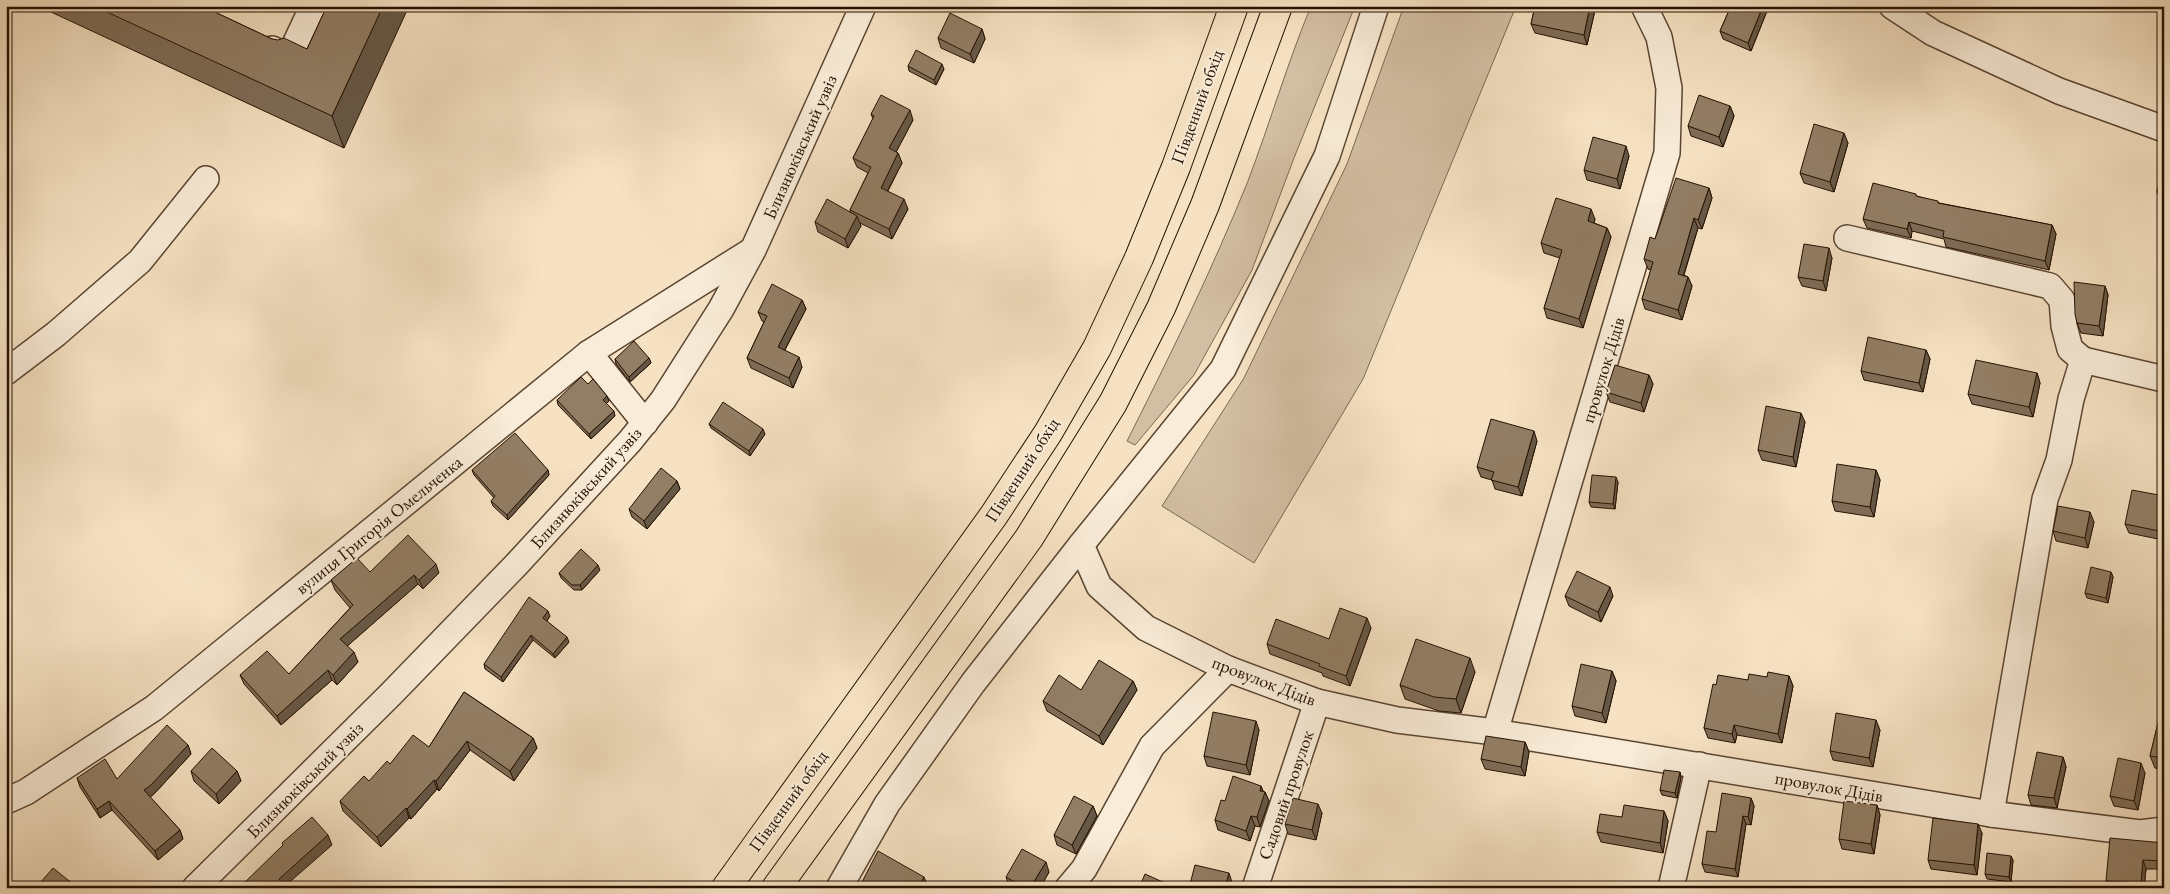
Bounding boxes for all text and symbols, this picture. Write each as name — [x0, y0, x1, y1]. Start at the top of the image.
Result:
street label: Південний обхід — [1165, 46, 1228, 167]
street label: Близнюківський узвіз — [757, 71, 842, 223]
street label: провулок Дідів — [1576, 314, 1630, 425]
street label: Південний обхід — [979, 413, 1064, 526]
street label: Близнюківський узвіз — [525, 422, 647, 553]
street label: вулиця Григорія Омельченка — [291, 450, 467, 599]
street label: провулок Дідів — [1209, 650, 1320, 711]
street label: Близнюківський узвіз — [241, 716, 368, 843]
street label: Садовий провулок — [1253, 727, 1319, 863]
street label: Південний обхід — [743, 745, 832, 856]
street label: провулок Дідів — [1773, 766, 1885, 807]

